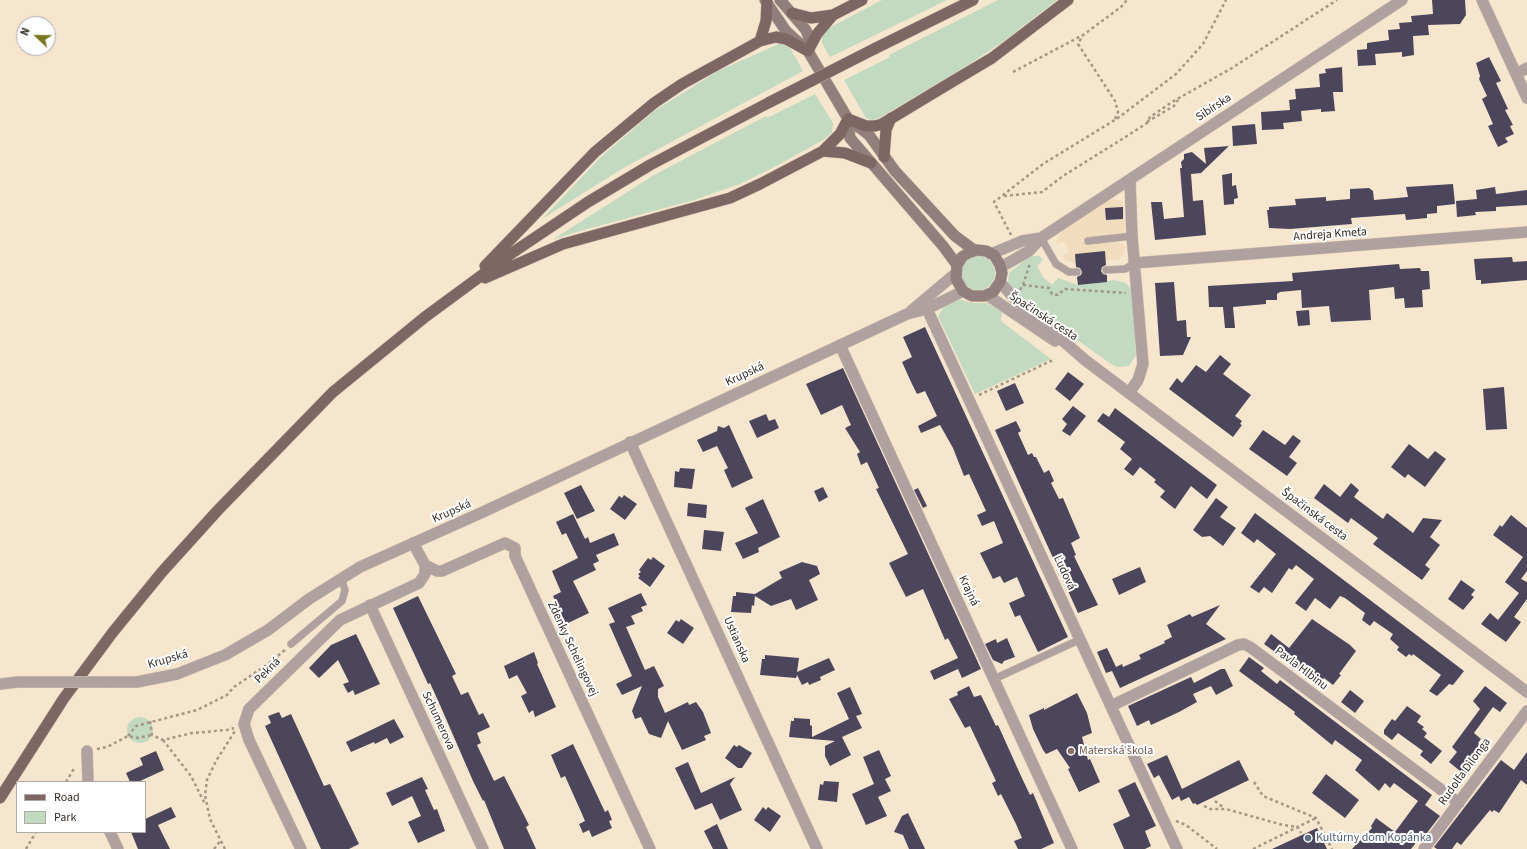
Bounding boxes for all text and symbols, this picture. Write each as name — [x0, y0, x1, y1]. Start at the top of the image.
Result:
north arrow — [16, 16, 56, 56]
text: N — [17, 25, 34, 38]
street label: Sibírska — [1193, 91, 1235, 125]
street label: Andreja Kmeťa — [1293, 225, 1367, 245]
street label: Špačinská cesta — [1006, 289, 1080, 345]
street label: Krupská — [723, 360, 767, 390]
street label: Špačinská cesta — [1278, 485, 1350, 545]
street label: Krupská — [430, 497, 474, 527]
street label: Ľudová — [1050, 553, 1078, 593]
street label: Krajná — [955, 573, 981, 609]
street label: Zdenky Schelingovej — [544, 599, 600, 699]
street label: Ustianska — [719, 615, 753, 665]
street label: Pavla Hlbinu — [1272, 644, 1330, 694]
street label: Krupská — [146, 647, 190, 673]
street label: Pekná — [252, 655, 284, 687]
street label: Schumerova — [418, 690, 458, 752]
street label: Rudolfa Dilonga — [1436, 736, 1494, 808]
place label: Materská škola — [1079, 744, 1153, 758]
marker: Materská škola — [1066, 746, 1076, 756]
legend — [16, 781, 146, 833]
text: Road — [54, 789, 80, 806]
text: Park — [54, 809, 76, 826]
place label: Kultúrny dom Kopánka — [1316, 831, 1432, 845]
marker: Kultúrny dom Kopánka — [1303, 833, 1313, 843]

